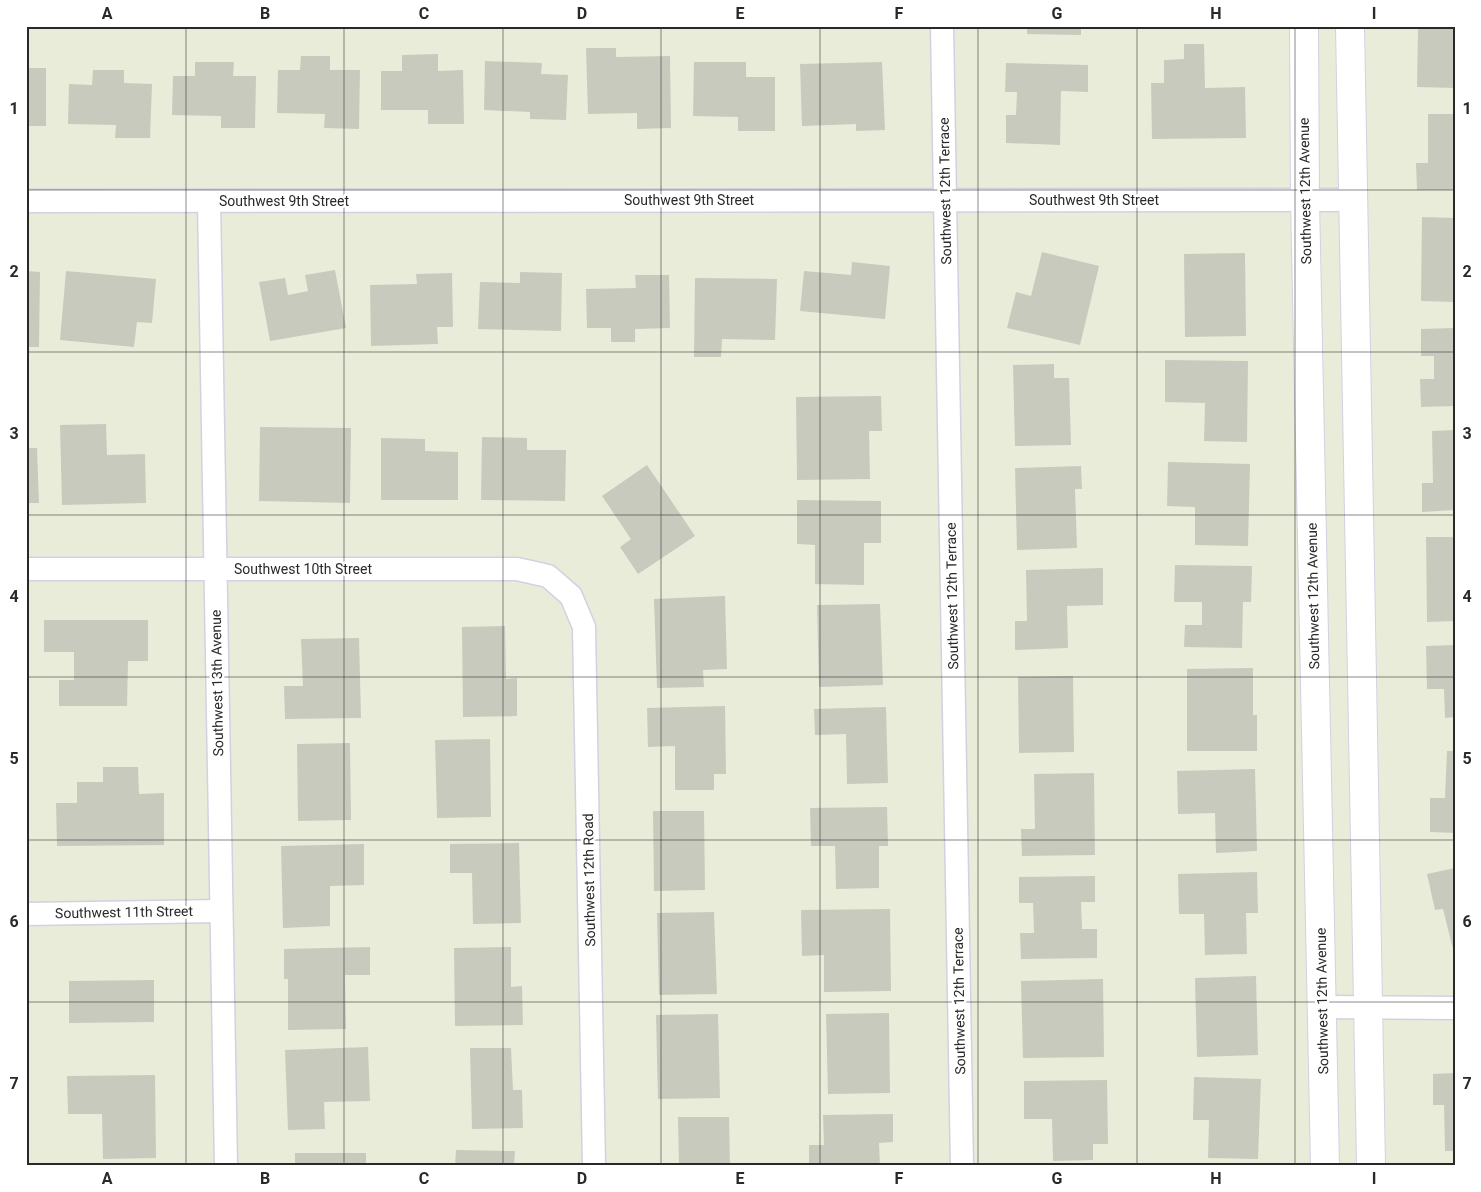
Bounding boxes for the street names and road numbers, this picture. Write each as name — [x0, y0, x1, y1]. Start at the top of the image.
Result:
street label: Southwest 12th Terrace — [936, 117, 954, 265]
street label: Southwest 12th Avenue — [1296, 117, 1314, 265]
street label: Southwest 9th Street — [624, 192, 754, 208]
street label: Southwest 9th Street — [1029, 192, 1159, 208]
street label: Southwest 9th Street — [219, 193, 349, 209]
street label: Southwest 12th Terrace — [943, 522, 961, 670]
street label: Southwest 12th Avenue — [1304, 522, 1322, 670]
street label: Southwest 10th Street — [234, 561, 372, 577]
street label: Southwest 13th Avenue — [208, 609, 226, 757]
street label: Southwest 12th Road — [580, 813, 598, 947]
street label: Southwest 11th Street — [55, 903, 194, 921]
street label: Southwest 12th Terrace — [950, 927, 968, 1075]
street label: Southwest 12th Avenue — [1313, 927, 1331, 1075]

